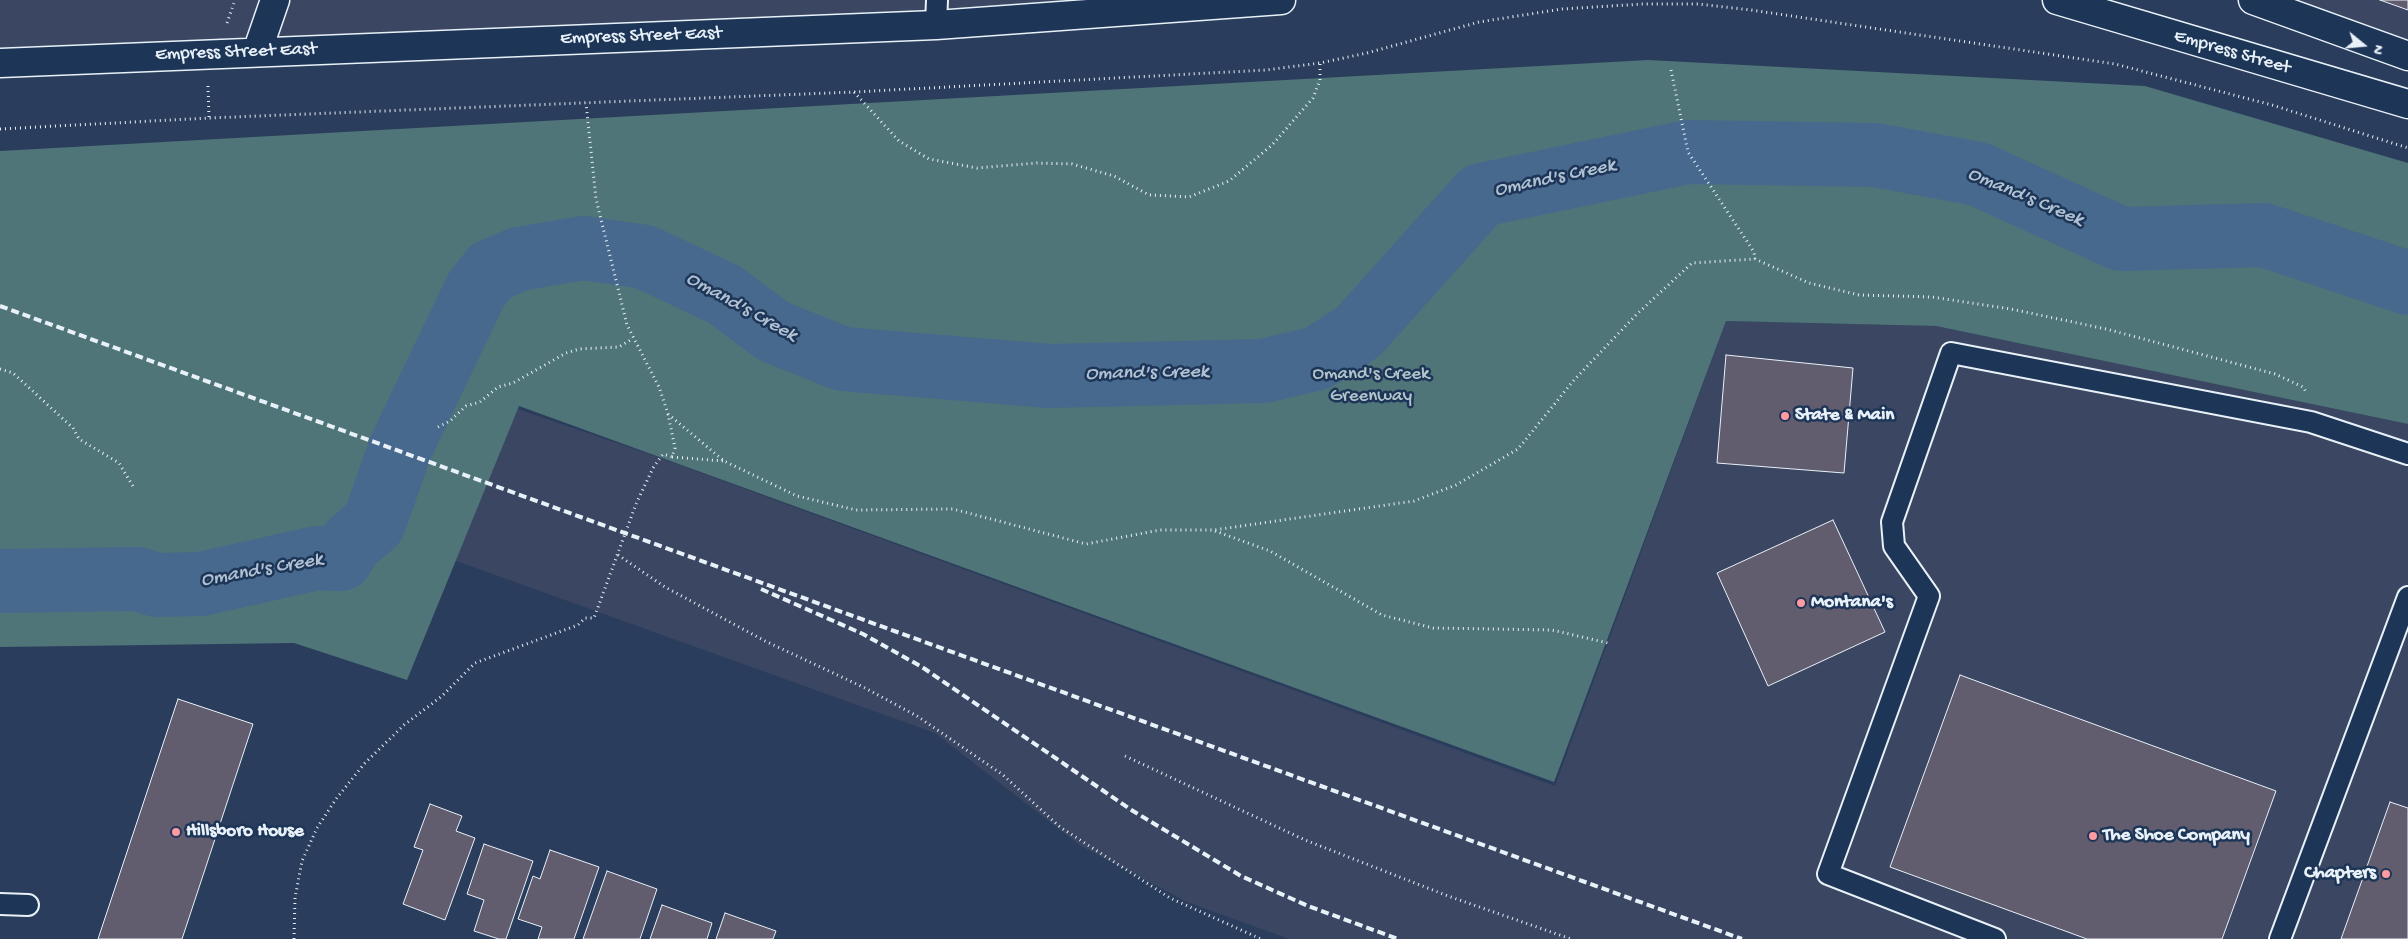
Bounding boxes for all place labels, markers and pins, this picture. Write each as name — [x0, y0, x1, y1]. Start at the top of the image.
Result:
place label: State & Main — [1795, 405, 1894, 427]
marker: State & Main — [1779, 410, 1791, 422]
place label: Montana's — [1811, 592, 1893, 614]
marker: Montana's — [1795, 597, 1807, 609]
place label: Hillsboro House — [186, 821, 304, 843]
place label: The Shoe Company — [2103, 825, 2250, 847]
marker: Hillsboro House — [170, 826, 182, 838]
marker: The Shoe Company — [2087, 830, 2099, 842]
place label: Chapters — [2304, 863, 2376, 885]
marker: Chapters — [2380, 868, 2392, 880]

